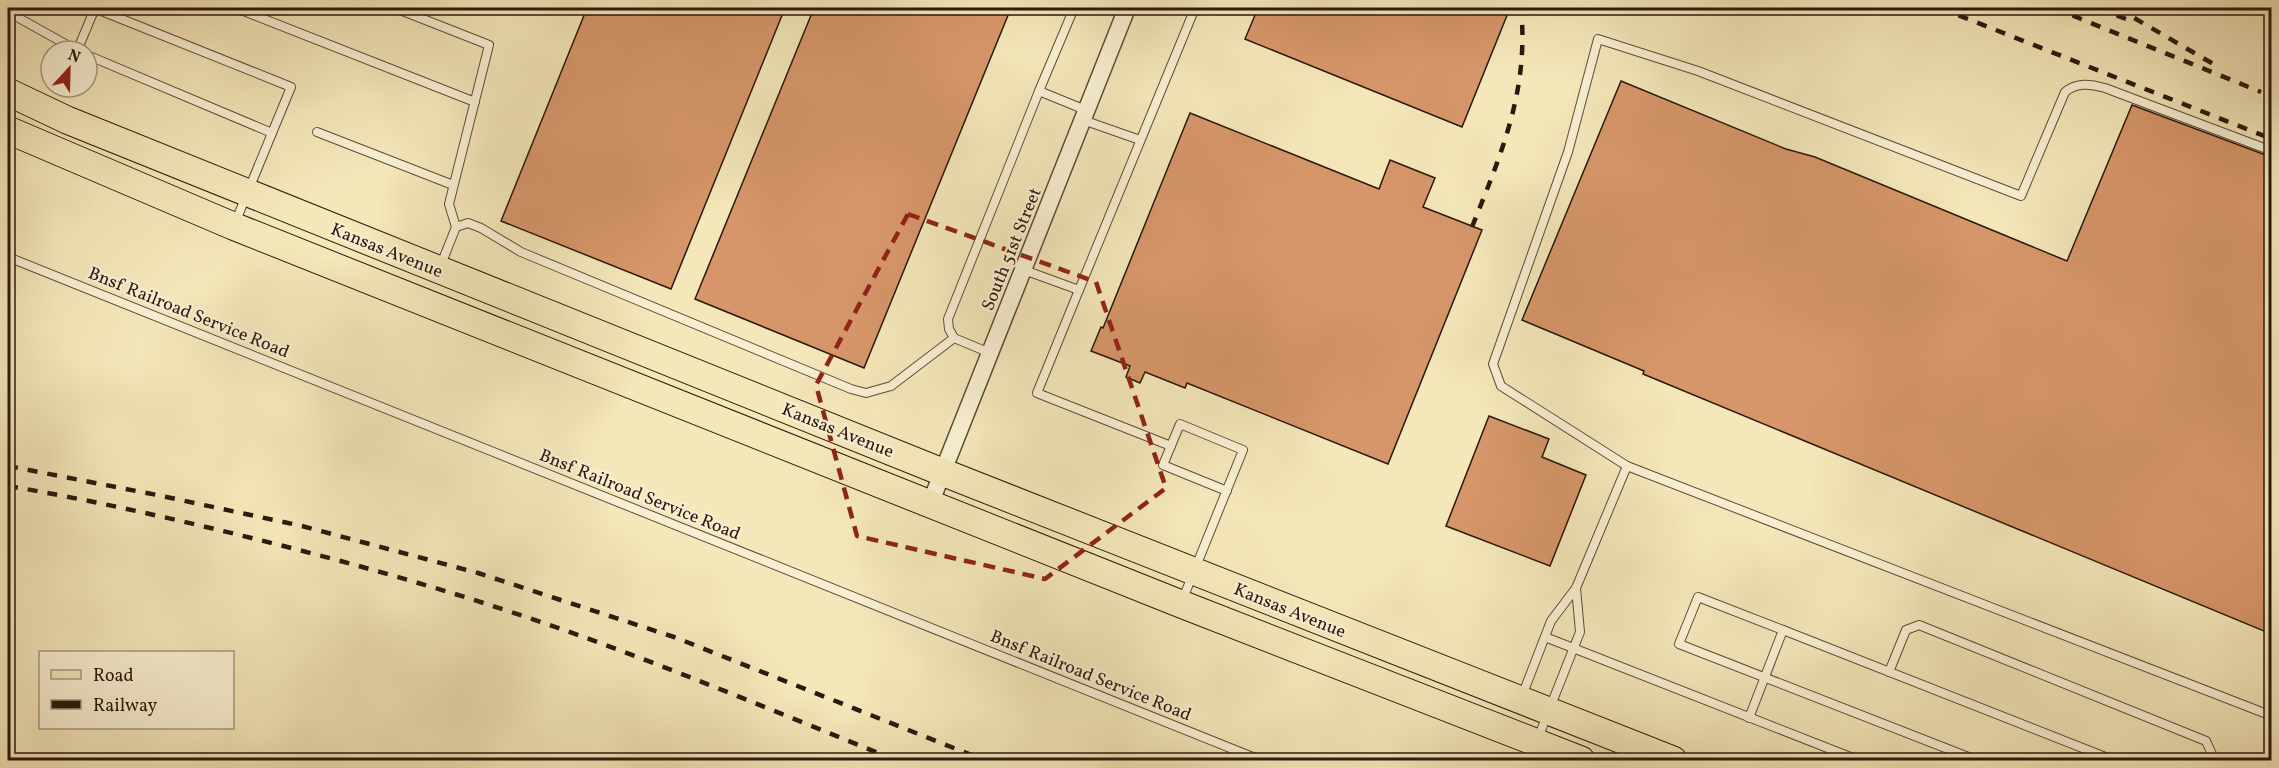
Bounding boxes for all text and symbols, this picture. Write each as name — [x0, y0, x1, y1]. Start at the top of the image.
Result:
north arrow — [39, 39, 99, 99]
text: N — [64, 45, 84, 69]
street label: South 51st Street — [976, 184, 1048, 315]
street label: Kansas Avenue — [327, 218, 446, 285]
street label: Bnsf Railroad Service Road — [84, 262, 293, 365]
street label: Kansas Avenue — [778, 398, 897, 465]
street label: Bnsf Railroad Service Road — [535, 444, 744, 547]
street label: Kansas Avenue — [1230, 578, 1349, 645]
street label: Bnsf Railroad Service Road — [986, 625, 1195, 728]
legend — [39, 651, 234, 729]
text: Road — [93, 664, 134, 689]
text: Railway — [93, 694, 157, 719]

